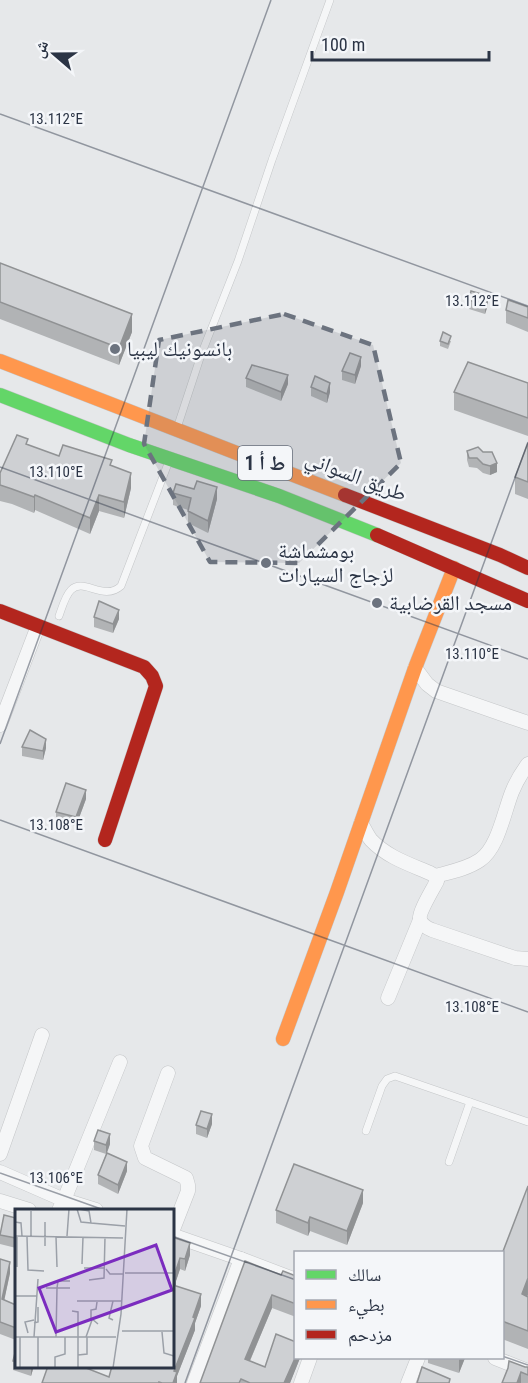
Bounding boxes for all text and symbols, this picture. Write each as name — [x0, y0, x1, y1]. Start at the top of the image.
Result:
north arrow — [24, 24, 84, 84]
scale bar — [312, 24, 489, 62]
text: 100 m — [321, 34, 365, 55]
text: ش — [29, 38, 52, 60]
text: 13.112°E — [29, 110, 83, 128]
text: 13.112°E — [445, 292, 499, 310]
place label: بانسونيك ليبيا — [127, 337, 232, 361]
marker: بانسونيك ليبيا — [108, 342, 122, 356]
road number: ط أ 1 — [238, 446, 292, 480]
street label: طريق السواني — [301, 446, 410, 510]
text: 13.110°E — [29, 463, 83, 481]
place label: بومشماشة لزجاج السيارات — [278, 539, 393, 588]
marker: بومشماشة لزجاج السيارات — [259, 556, 273, 570]
place label: مسجد القرضابية — [389, 591, 512, 615]
marker: مسجد القرضابية — [370, 596, 384, 610]
text: 13.110°E — [445, 645, 499, 663]
text: 13.108°E — [29, 816, 83, 834]
text: 13.108°E — [445, 998, 499, 1016]
text: 13.106°E — [29, 1169, 83, 1187]
inset map — [15, 1209, 174, 1368]
legend — [294, 1251, 504, 1359]
text: سالك — [348, 1264, 381, 1285]
text: بطيء — [348, 1294, 385, 1320]
text: مزدحم — [348, 1324, 392, 1347]

